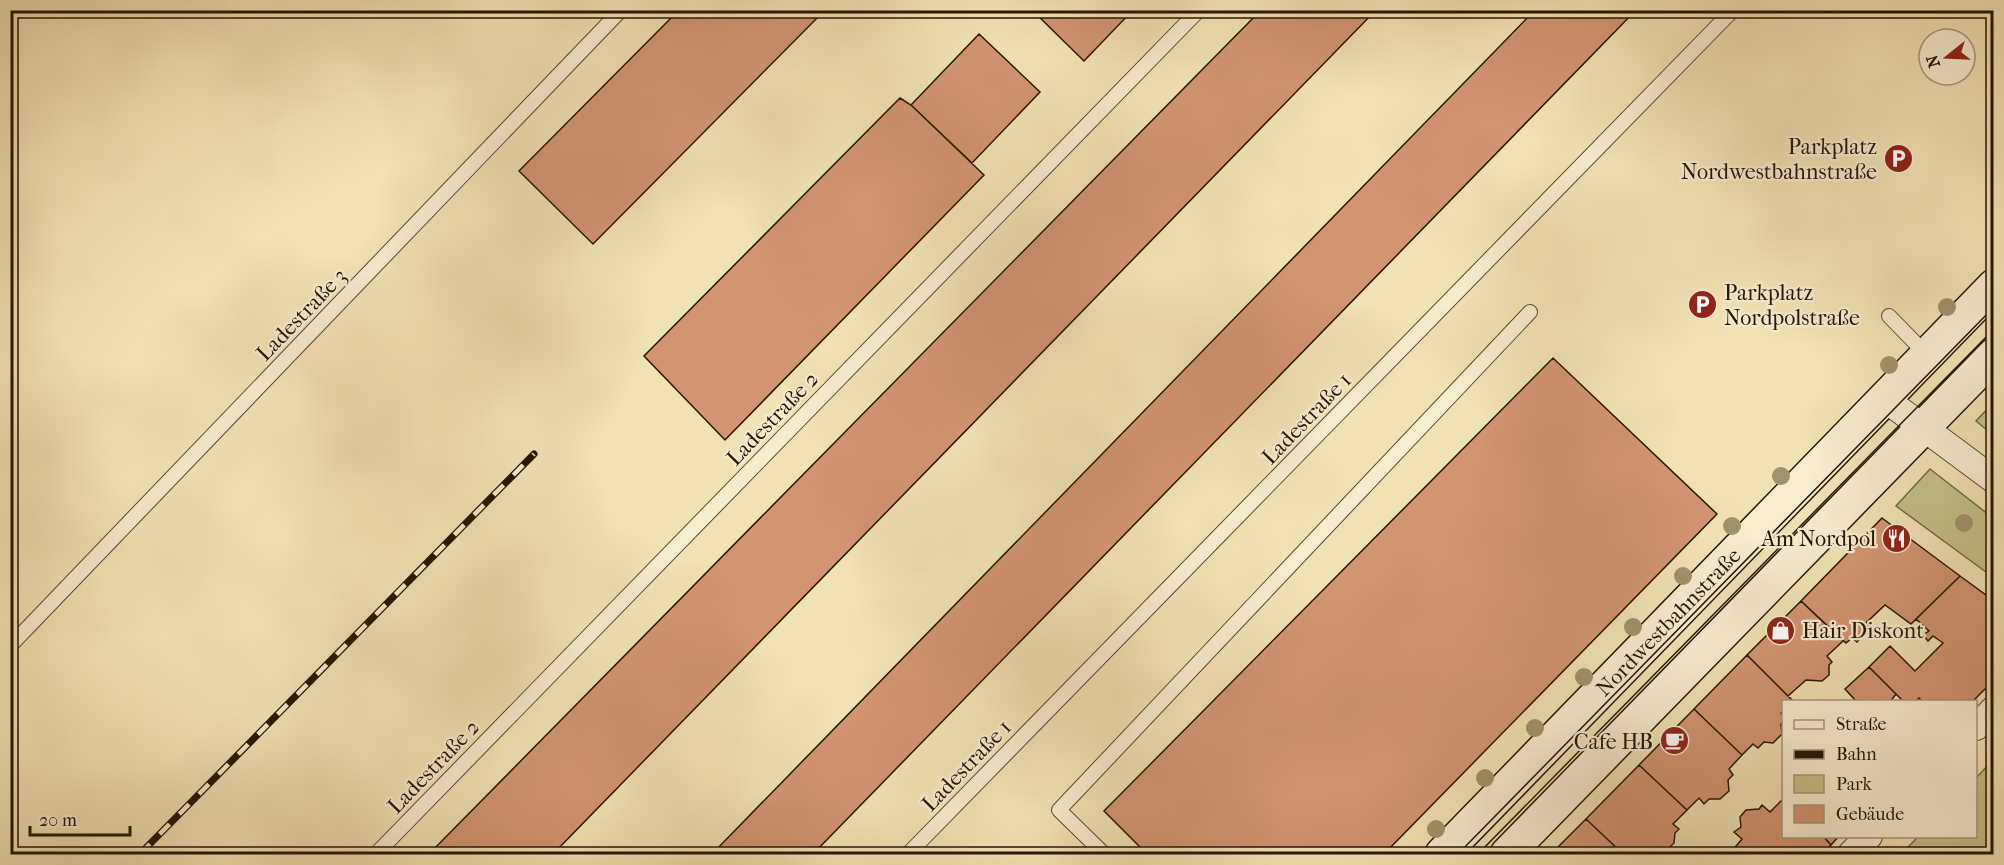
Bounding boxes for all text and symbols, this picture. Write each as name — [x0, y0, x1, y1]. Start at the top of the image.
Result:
north arrow — [1917, 27, 1977, 87]
text: N — [1922, 52, 1944, 70]
place label: Parkplatz Nordwestbahnstraße — [1681, 134, 1877, 185]
parking icon: Parkplatz Nordwestbahnstraße — [1882, 143, 1914, 175]
street label: Ladestraße 3 — [251, 263, 352, 366]
place label: Parkplatz Nordpolstraße — [1724, 280, 1860, 331]
parking icon: Parkplatz Nordpolstraße — [1687, 289, 1719, 321]
street label: Ladestraße 2 — [721, 366, 824, 471]
street label: Ladestraße 1 — [1257, 367, 1357, 470]
restaurant icon: Am Nordpol — [1881, 522, 1913, 554]
place label: Am Nordpol — [1760, 526, 1876, 552]
street label: Nordwestbahnstraße — [1591, 543, 1746, 702]
shop icon: Hair Diskont — [1765, 614, 1797, 646]
place label: Hair Diskont — [1802, 618, 1924, 644]
legend — [1782, 700, 1977, 838]
street label: Ladestraße 2 — [382, 714, 485, 819]
street label: Ladestraße 1 — [917, 714, 1017, 817]
text: Straße — [1836, 714, 1887, 735]
cafe icon: Cafe HB — [1658, 725, 1690, 757]
place label: Cafe HB — [1574, 729, 1653, 755]
text: Bahn — [1836, 744, 1877, 765]
text: Park — [1836, 774, 1873, 795]
scale bar — [30, 799, 130, 837]
text: Gebäude — [1836, 804, 1904, 825]
text: 20 m — [39, 810, 77, 831]

